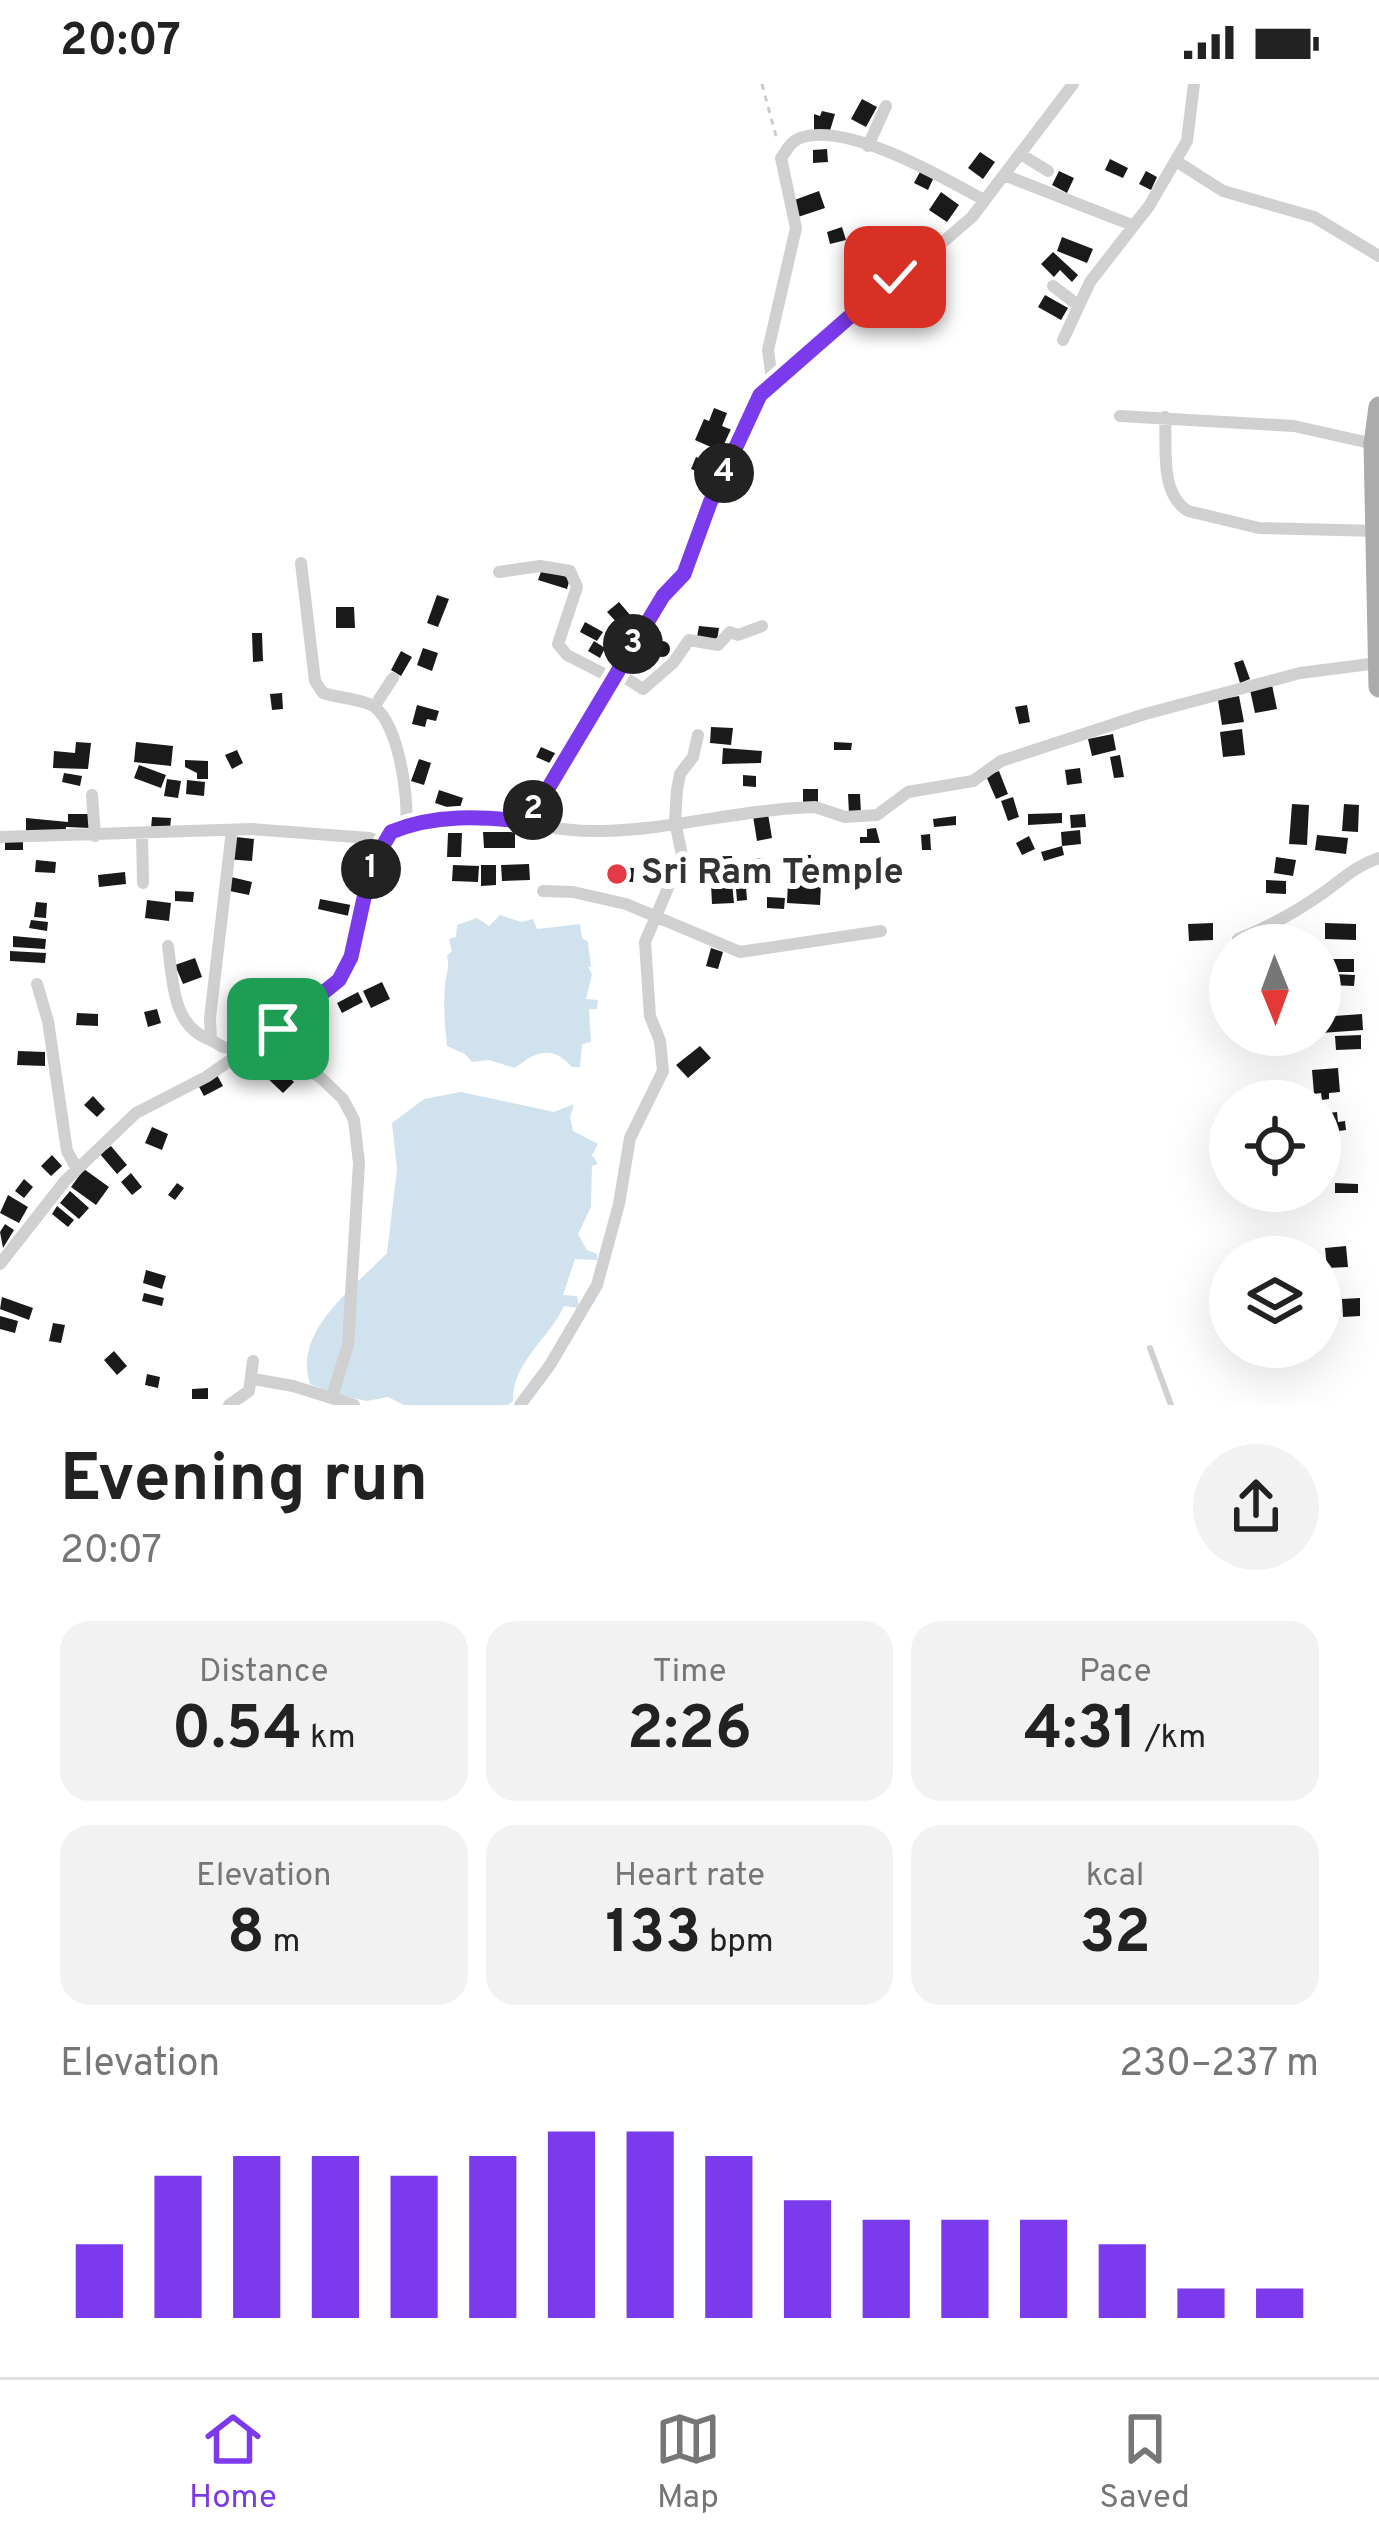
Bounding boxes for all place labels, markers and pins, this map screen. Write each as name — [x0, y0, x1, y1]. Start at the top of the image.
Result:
pin — [844, 226, 946, 328]
pin: 4 — [694, 443, 754, 503]
pin: 3 — [603, 614, 663, 674]
pin: 2 — [503, 780, 563, 840]
pin: 1 — [341, 839, 401, 899]
place label: Sri Ram Temple — [641, 851, 904, 897]
marker: Sri Ram Temple — [604, 861, 630, 887]
pin — [227, 978, 329, 1080]

